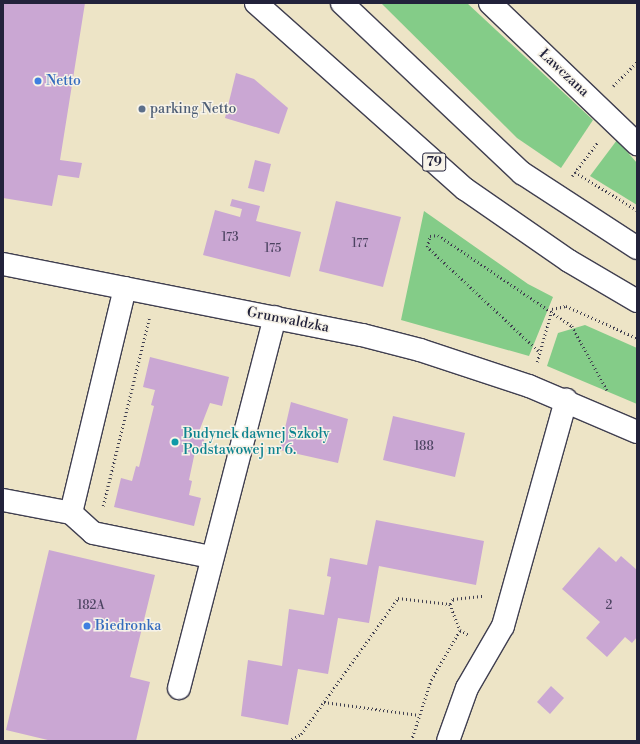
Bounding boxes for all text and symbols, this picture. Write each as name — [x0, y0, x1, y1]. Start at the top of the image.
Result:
street label: Ławczana — [536, 46, 592, 100]
place label: Netto — [46, 73, 81, 89]
marker: Netto — [33, 76, 43, 86]
place label: parking Netto — [150, 101, 236, 117]
marker: parking Netto — [137, 104, 147, 114]
road number: 79 — [422, 151, 446, 173]
house number: 173 — [221, 231, 239, 245]
house number: 177 — [352, 237, 368, 251]
house number: 175 — [265, 242, 281, 256]
street label: Grunwaldzka — [245, 304, 331, 336]
place label: Budynek dawnej Szkoły Podstawowej nr 6. — [183, 426, 330, 458]
marker: Budynek dawnej Szkoły Podstawowej nr 6. — [170, 437, 180, 447]
house number: 188 — [414, 440, 434, 454]
house number: 182A — [77, 599, 105, 613]
house number: 2 — [606, 599, 612, 613]
place label: Biedronka — [95, 618, 161, 634]
marker: Biedronka — [82, 621, 92, 631]

